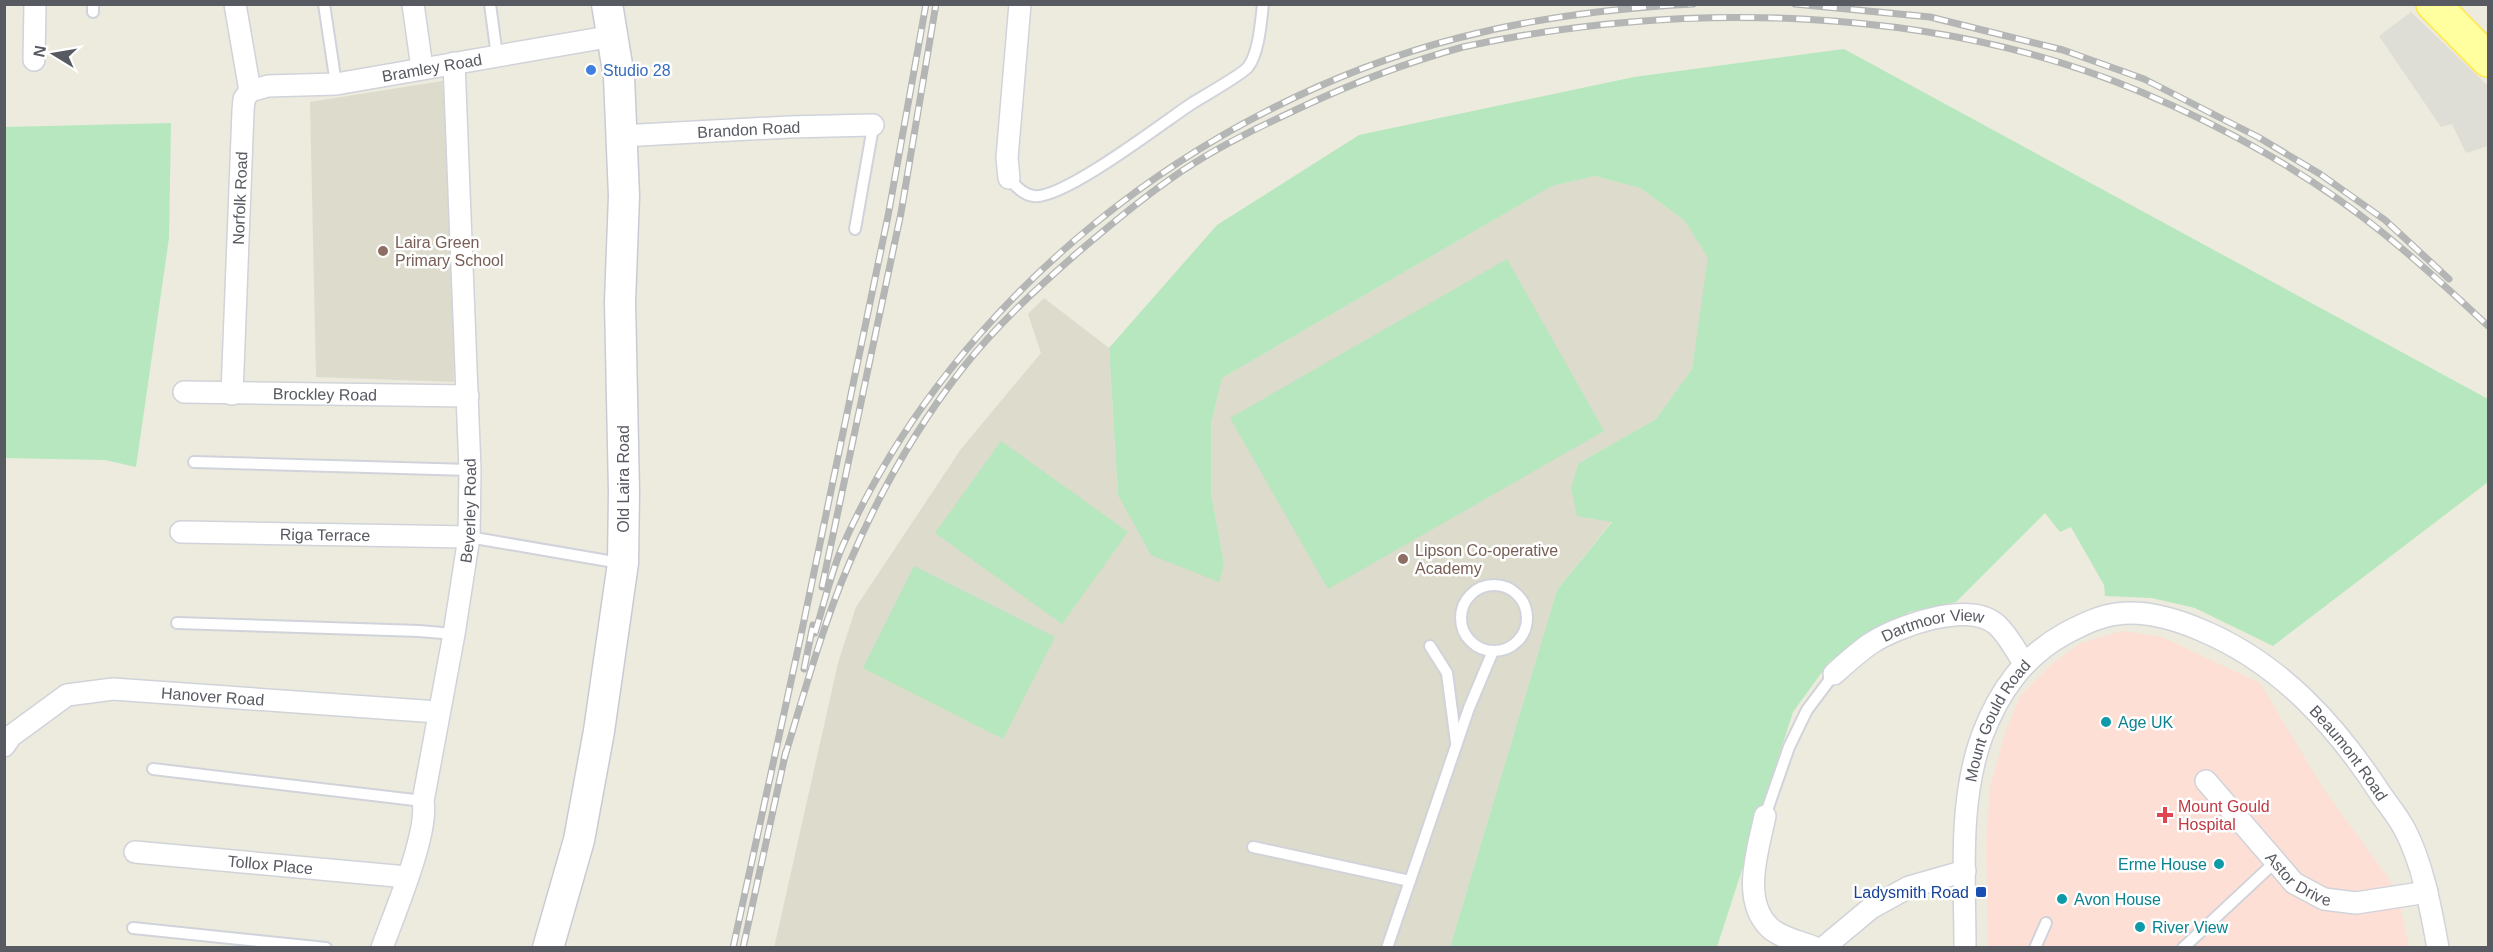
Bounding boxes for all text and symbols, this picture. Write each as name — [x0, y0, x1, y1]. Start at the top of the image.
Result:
north arrow — [24, 24, 84, 84]
text: N — [30, 44, 49, 59]
street label: Bramley Road — [381, 51, 483, 85]
place label: Studio 28 — [603, 62, 671, 79]
marker: Studio 28 — [584, 63, 598, 77]
street label: Brandon Road — [697, 119, 801, 141]
street label: Norfolk Road — [230, 151, 250, 245]
place label: Laira Green Primary School — [395, 234, 503, 269]
marker: Laira Green Primary School — [376, 244, 390, 258]
street label: Brockley Road — [273, 385, 377, 404]
street label: Old Laira Road — [615, 425, 632, 533]
street label: Beverley Road — [457, 458, 479, 564]
street label: Riga Terrace — [280, 526, 370, 544]
place label: Lipson Co-operative Academy — [1415, 542, 1558, 577]
marker: Lipson Co-operative Academy — [1396, 552, 1410, 566]
street label: Dartmoor View — [1879, 607, 1986, 645]
street label: Mount Gould Road — [1962, 657, 2034, 783]
street label: Hanover Road — [161, 684, 265, 709]
street label: Beaumont Road — [2306, 702, 2391, 804]
place label: Age UK — [2118, 714, 2173, 731]
marker: Age UK — [2099, 715, 2113, 729]
place label: Mount Gould Hospital — [2178, 798, 2270, 833]
marker: Mount Gould Hospital — [2156, 806, 2174, 824]
street label: Astor Drive — [2262, 849, 2332, 909]
street label: Tollox Place — [227, 853, 314, 877]
place label: Erme House — [2118, 856, 2207, 873]
marker: Erme House — [2212, 857, 2226, 871]
place label: Ladysmith Road — [1853, 884, 1969, 901]
marker: Ladysmith Road — [1974, 885, 1988, 899]
place label: Avon House — [2074, 891, 2161, 908]
marker: Avon House — [2055, 892, 2069, 906]
place label: River View — [2152, 919, 2229, 936]
marker: River View — [2133, 920, 2147, 934]

